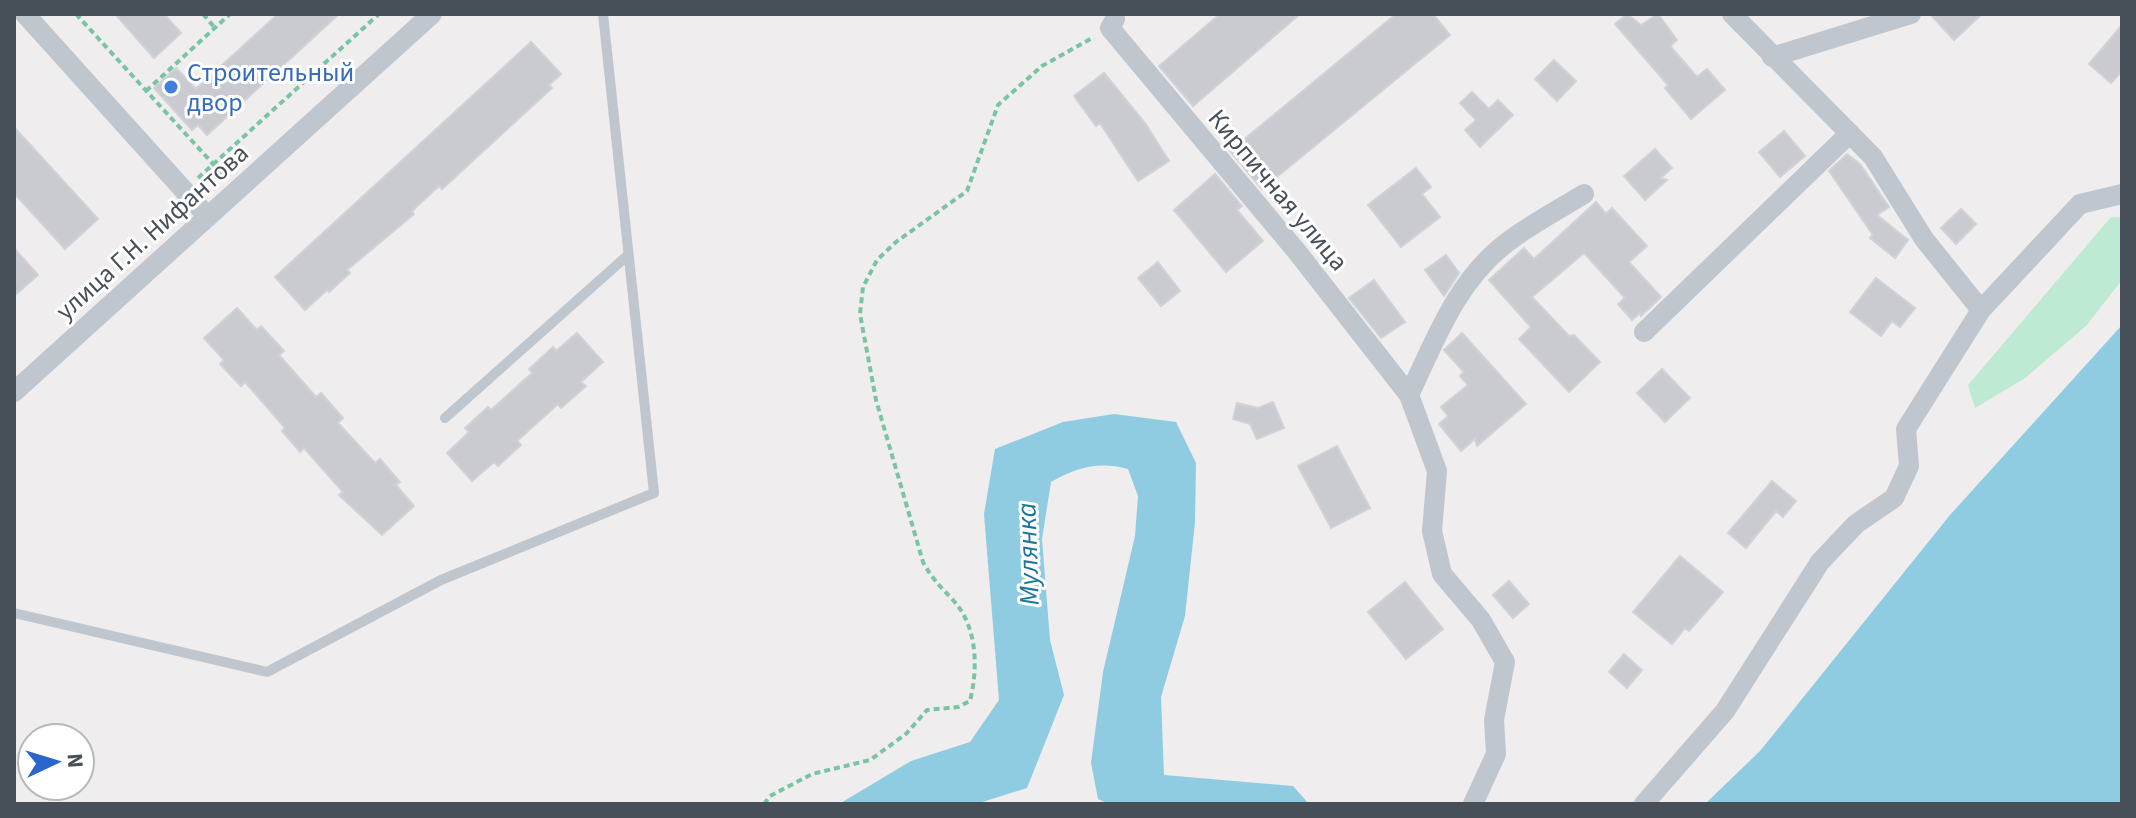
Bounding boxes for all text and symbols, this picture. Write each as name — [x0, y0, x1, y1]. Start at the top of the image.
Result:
place label: Строительный двор — [187, 54, 354, 121]
marker: Строительный двор — [162, 78, 180, 96]
street label: Кирпичная улица — [1199, 101, 1357, 279]
street label: улица Г.Н. Нифантова — [47, 135, 257, 329]
water label: Мулянка — [1006, 502, 1050, 606]
north arrow — [16, 722, 96, 802]
text: N — [58, 752, 91, 769]

